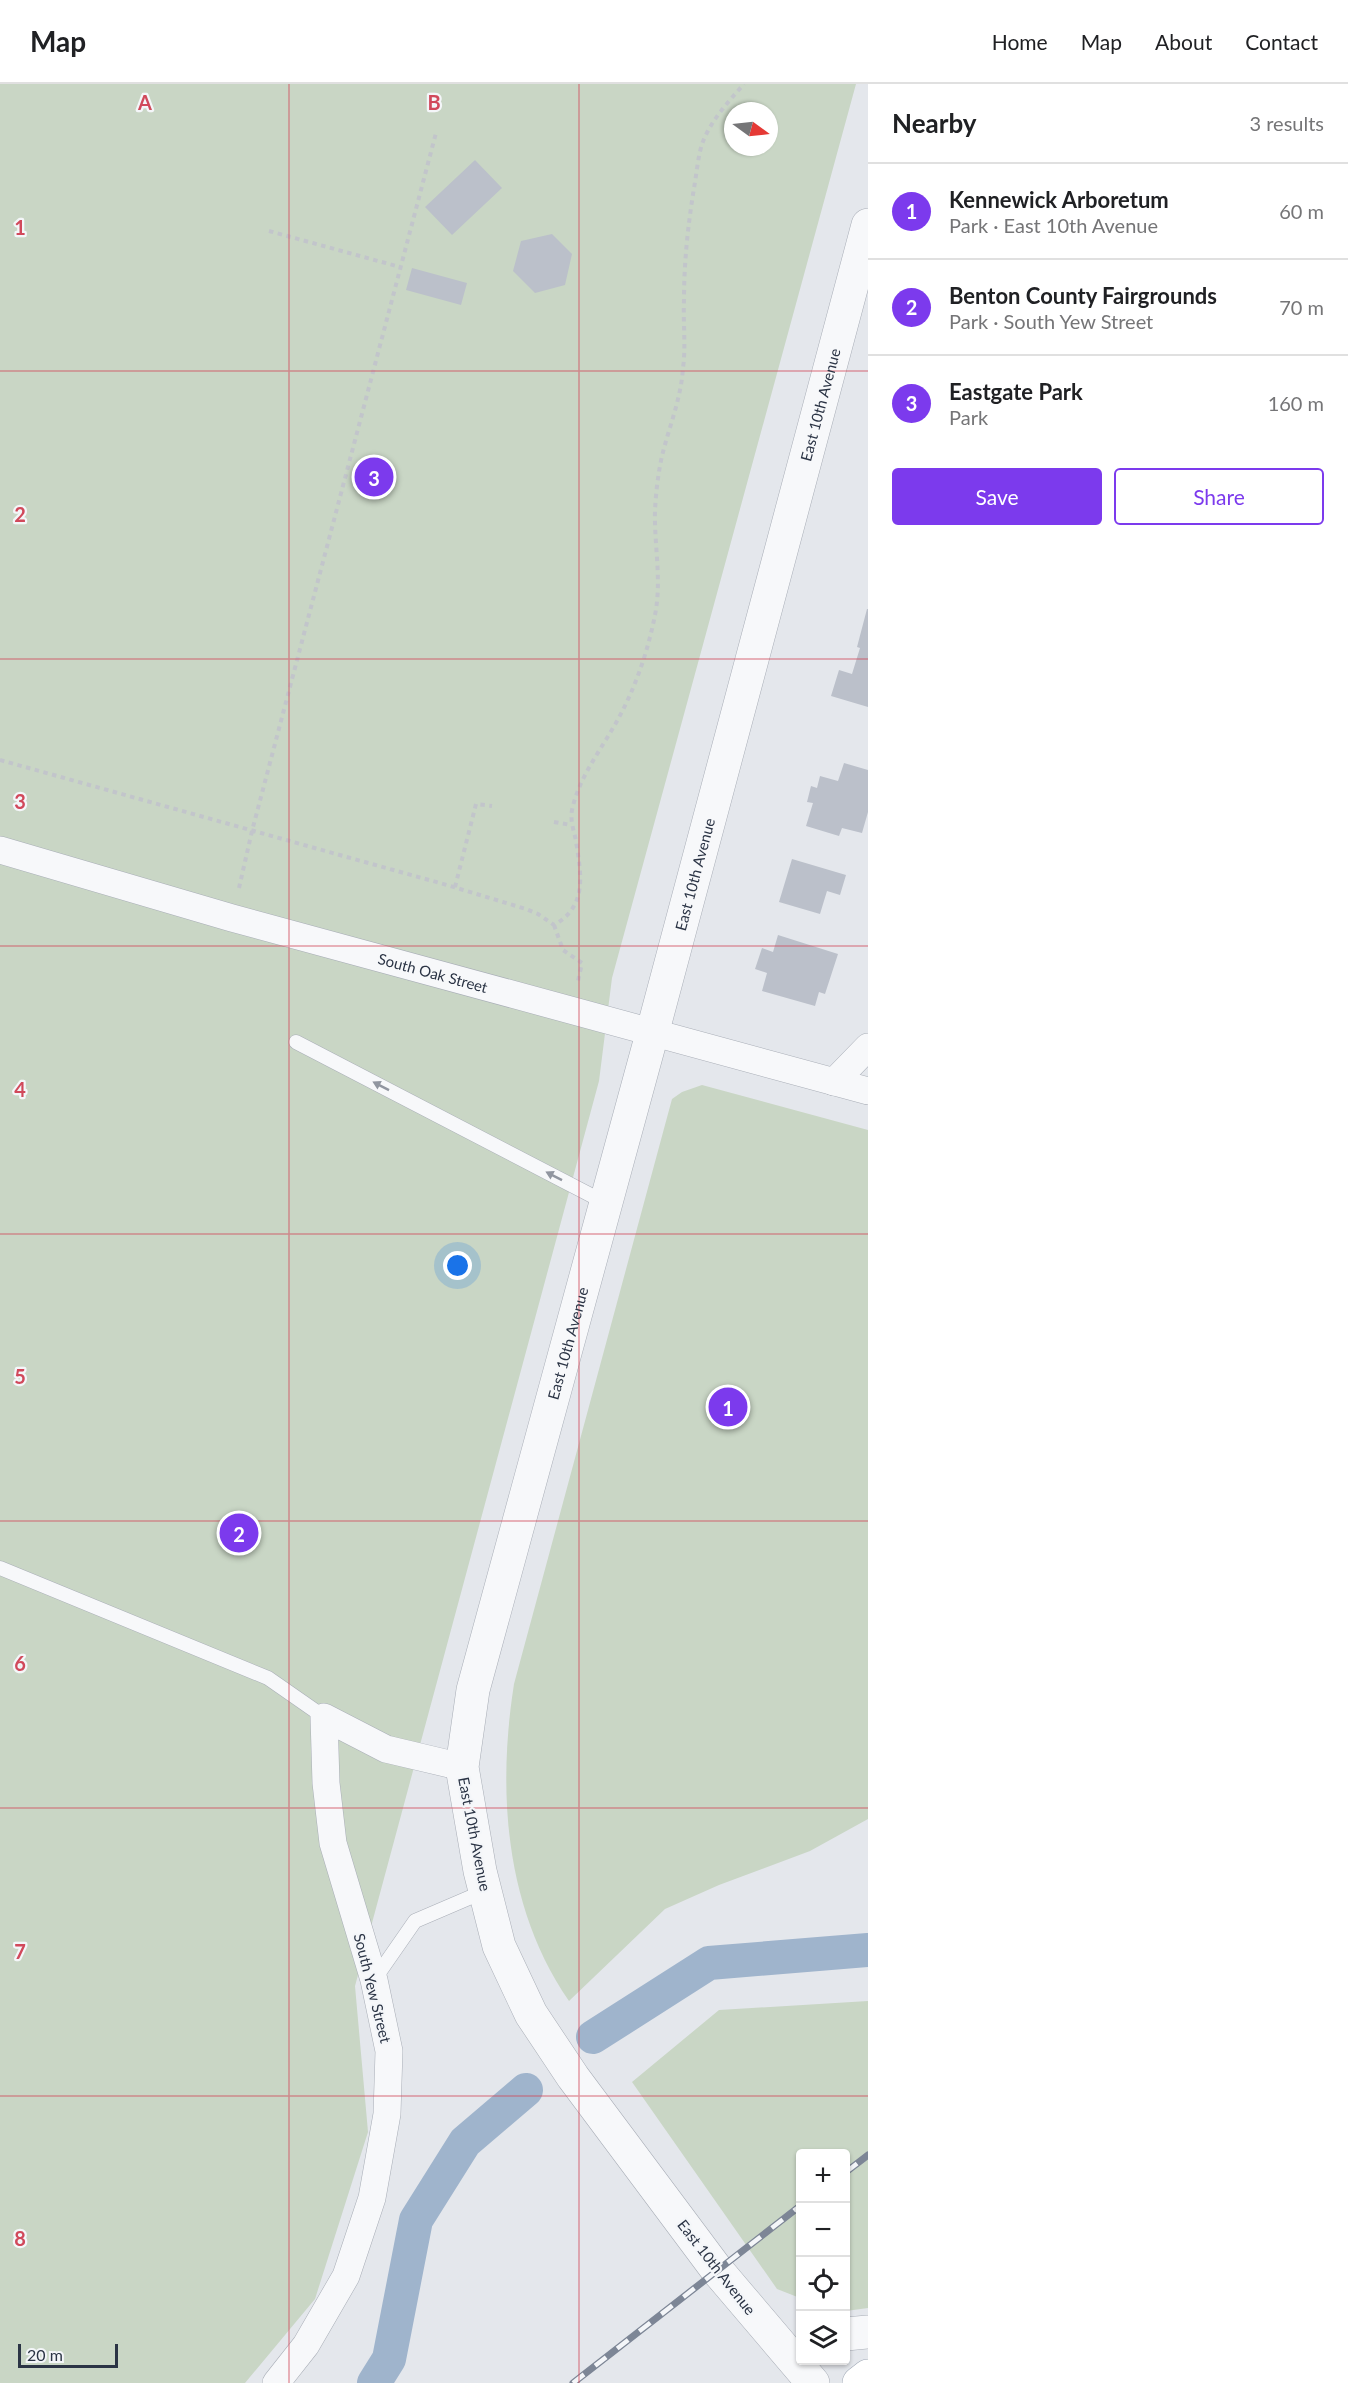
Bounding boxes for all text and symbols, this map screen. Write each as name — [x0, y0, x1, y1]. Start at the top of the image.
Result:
text: Map — [30, 24, 86, 58]
text: Home — [992, 29, 1048, 54]
text: Map — [1081, 29, 1122, 54]
text: About — [1155, 29, 1212, 54]
text: Contact — [1245, 29, 1318, 54]
text: A — [137, 90, 152, 114]
text: B — [427, 90, 441, 114]
north arrow — [724, 102, 778, 156]
text: Nearby — [892, 107, 977, 139]
text: 3 results — [1249, 111, 1324, 135]
text: Kennewick Arboretum — [949, 186, 1169, 213]
text: 1 — [906, 199, 917, 223]
text: 60 m — [1279, 199, 1324, 223]
text: Park · East 10th Avenue — [949, 213, 1158, 237]
text: 1 — [14, 215, 26, 239]
text: Benton County Fairgrounds — [949, 282, 1217, 309]
text: 2 — [906, 295, 917, 319]
text: 70 m — [1279, 295, 1324, 319]
text: Park · South Yew Street — [949, 309, 1153, 333]
street label: East 10th Avenue — [796, 346, 844, 463]
text: Eastgate Park — [949, 378, 1083, 405]
text: 3 — [906, 391, 917, 415]
text: 160 m — [1268, 391, 1324, 415]
text: Park — [949, 405, 988, 429]
pin: 3 — [354, 454, 394, 500]
button: Save — [892, 468, 1102, 525]
button: Share — [1114, 468, 1324, 525]
text: 2 — [14, 502, 26, 526]
text: 3 — [14, 789, 26, 813]
street label: East 10th Avenue — [671, 816, 718, 933]
street label: South Oak Street — [376, 949, 490, 996]
text: 4 — [14, 1077, 26, 1101]
one-way arrow — [372, 1081, 389, 1091]
one-way arrow — [545, 1171, 562, 1181]
your location — [443, 1251, 472, 1280]
street label: East 10th Avenue — [544, 1285, 592, 1402]
text: 5 — [14, 1364, 26, 1388]
pin: 1 — [708, 1384, 748, 1430]
pin: 2 — [220, 1510, 258, 1556]
text: 6 — [14, 1651, 26, 1675]
street label: East 10th Avenue — [455, 1775, 495, 1893]
street label: South Yew Street — [351, 1931, 395, 2045]
text: 7 — [14, 1939, 26, 1963]
map controls — [796, 2149, 850, 2365]
button: + — [796, 2149, 850, 2203]
button: − — [796, 2203, 850, 2257]
street label: East 10th Avenue — [674, 2216, 760, 2318]
text: 8 — [14, 2226, 26, 2250]
button: locate — [796, 2257, 850, 2311]
button: layers — [796, 2311, 850, 2365]
scale bar — [18, 2341, 118, 2368]
text: 20 m — [27, 2345, 63, 2364]

